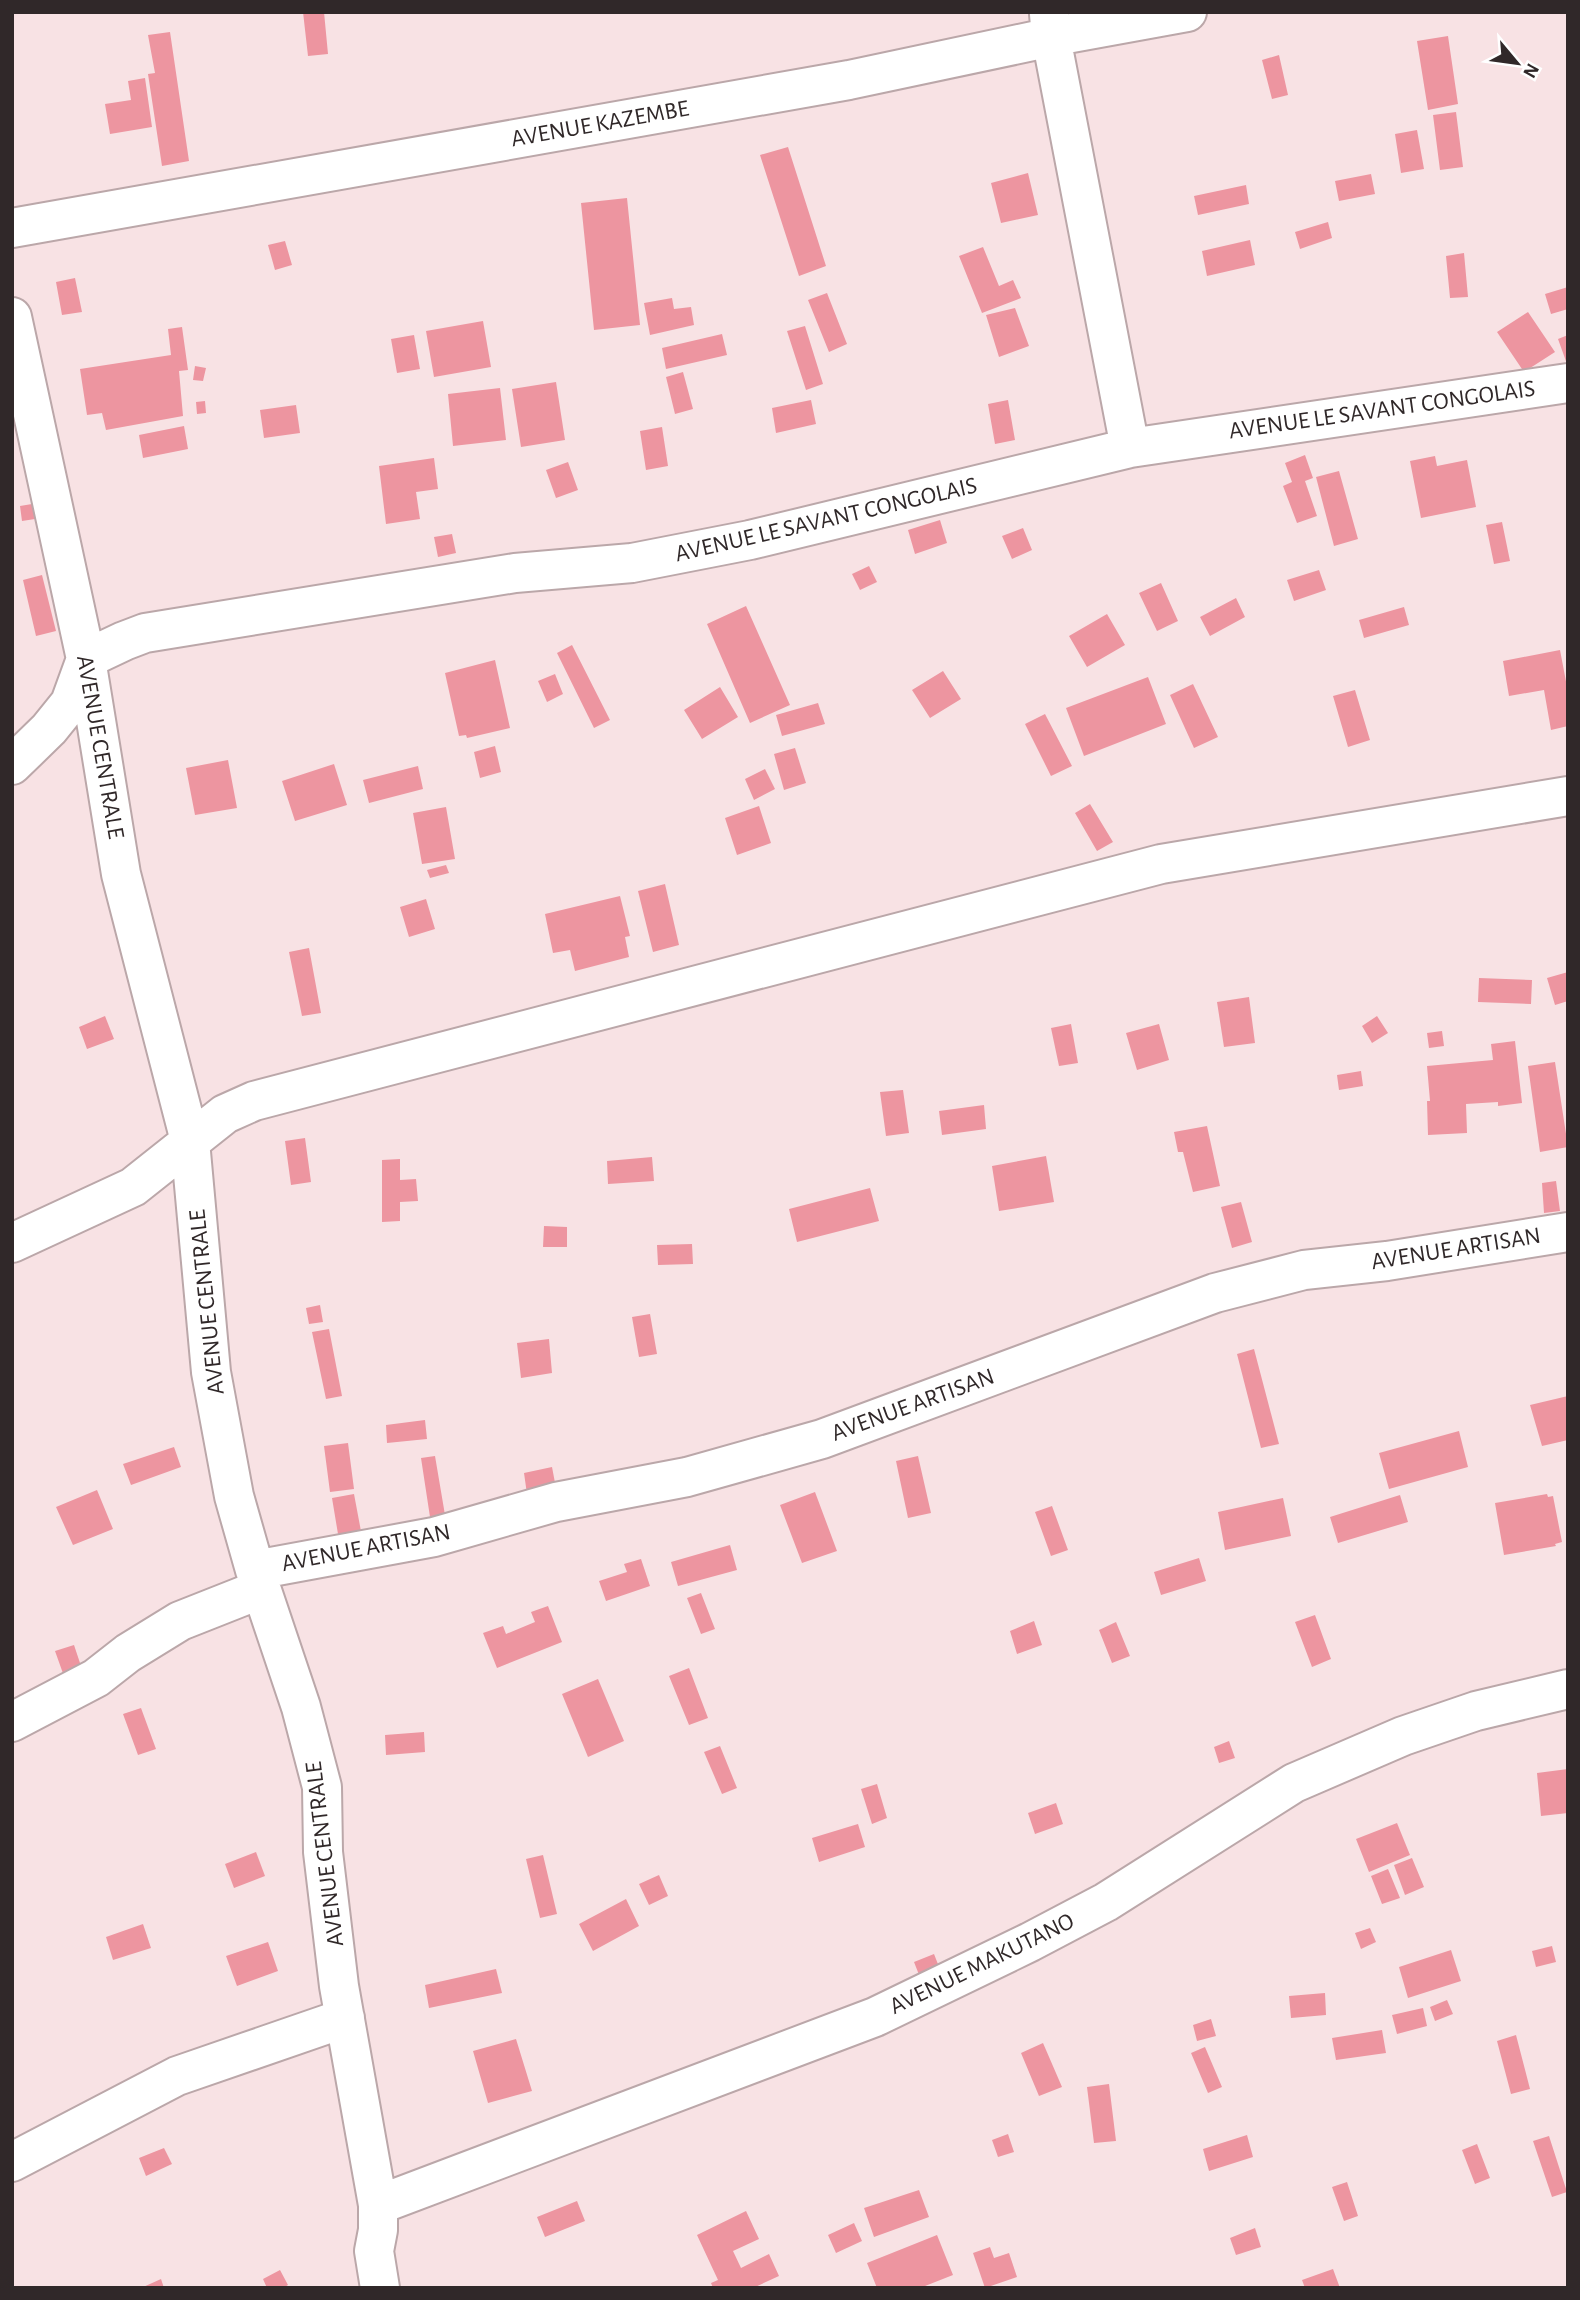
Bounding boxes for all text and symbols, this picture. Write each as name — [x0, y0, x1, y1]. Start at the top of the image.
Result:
north arrow — [1482, 28, 1552, 98]
text: N — [1519, 60, 1542, 81]
street label: AVENUE KAZEMBE — [509, 96, 691, 151]
street label: AVENUE LE SAVANT CONGOLAIS — [1227, 377, 1537, 443]
street label: AVENUE LE SAVANT CONGOLAIS — [673, 474, 979, 566]
street label: AVENUE CENTRALE — [72, 653, 128, 841]
street label: AVENUE CENTRALE — [185, 1208, 229, 1396]
street label: AVENUE ARTISAN — [1369, 1224, 1543, 1274]
street label: AVENUE ARTISAN — [828, 1364, 998, 1446]
street label: AVENUE ARTISAN — [280, 1520, 452, 1576]
street label: AVENUE CENTRALE — [302, 1760, 348, 1948]
street label: AVENUE MAKUTANO — [886, 1909, 1078, 2019]

